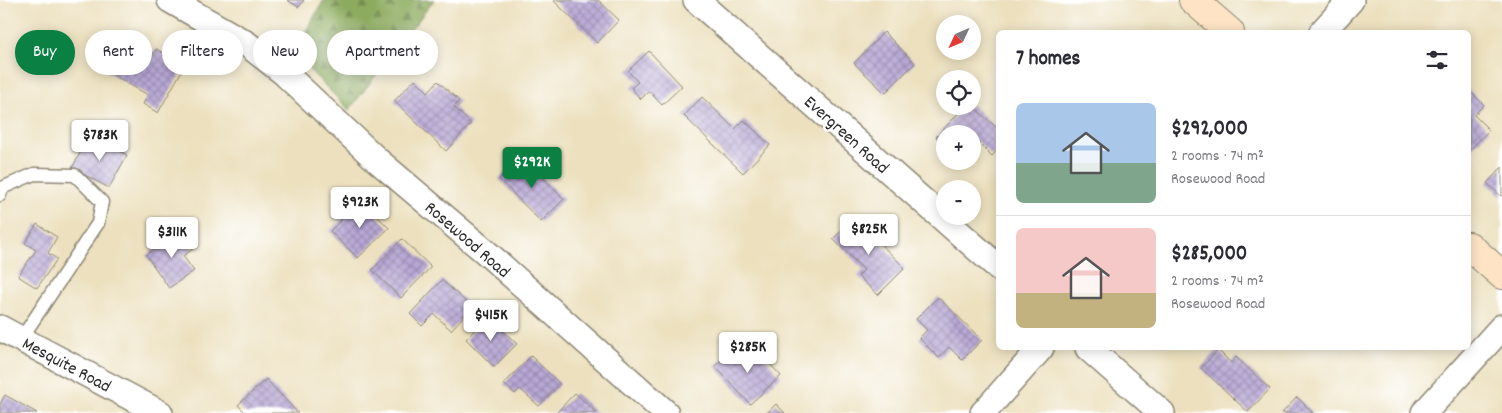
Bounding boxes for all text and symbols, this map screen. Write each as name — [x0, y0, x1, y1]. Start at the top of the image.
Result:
north arrow — [936, 15, 981, 60]
map controls — [936, 15, 981, 225]
chip: Buy — [15, 30, 75, 75]
chip: Rent — [85, 30, 152, 75]
chip: Filters — [162, 30, 243, 75]
chip: New — [253, 30, 317, 75]
chip: Apartment — [327, 30, 438, 75]
text: 7 homes — [1016, 45, 1080, 75]
icon: filters — [1423, 46, 1451, 74]
button: locate — [936, 70, 981, 115]
street label: Evergreen Road — [797, 91, 893, 181]
text: $292,000 — [1171, 115, 1248, 145]
pin: $783K — [65, 120, 135, 162]
icon: home — [1056, 123, 1116, 183]
text: $783K — [82, 124, 118, 147]
button: + — [936, 125, 981, 170]
text: 2 rooms · 74 m² — [1171, 145, 1264, 168]
pin: $292K — [497, 146, 567, 189]
text: $292K — [514, 151, 550, 174]
text: Rosewood Road — [1171, 168, 1265, 191]
button: − — [936, 180, 981, 225]
pin: $923K — [325, 186, 395, 229]
text: $923K — [342, 191, 378, 214]
street label: Rosewood Road — [418, 197, 515, 285]
pin: $825K — [834, 214, 904, 256]
pin: $311K — [137, 216, 207, 259]
text: $825K — [851, 218, 887, 241]
text: $311K — [157, 221, 187, 244]
text: $285,000 — [1171, 240, 1247, 270]
icon: home — [1056, 248, 1116, 308]
text: 2 rooms · 74 m² — [1171, 270, 1264, 293]
text: Rosewood Road — [1171, 293, 1265, 316]
pin: $415K — [456, 300, 526, 342]
text: $415K — [474, 304, 508, 327]
street label: Mesquite Road — [17, 332, 115, 400]
pin: $285K — [713, 332, 783, 374]
text: $285K — [730, 336, 766, 359]

